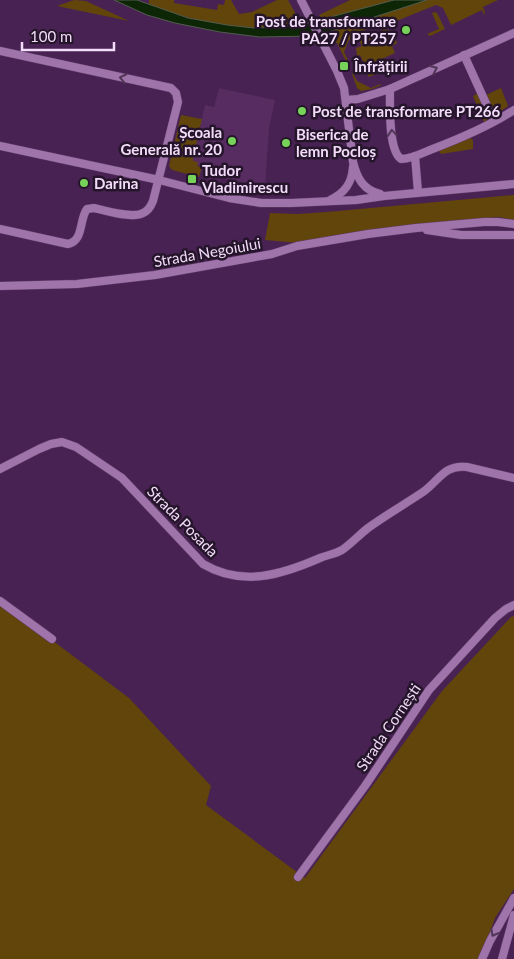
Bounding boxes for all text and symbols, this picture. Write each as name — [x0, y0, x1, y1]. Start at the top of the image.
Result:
place label: Post de transformare PA27 / PT257 — [256, 12, 396, 47]
scale bar — [22, 20, 115, 52]
marker: Post de transformare PA27 / PT257 — [400, 24, 412, 36]
text: 100 m — [30, 27, 72, 45]
place label: Înfrățirii — [353, 57, 408, 75]
marker: Înfrățirii — [338, 60, 350, 72]
one-way arrow — [429, 65, 438, 75]
one-way arrow — [119, 73, 127, 84]
place label: Post de transformare PT266 — [312, 102, 501, 120]
marker: Post de transformare PT266 — [296, 105, 308, 117]
place label: Școala Generală nr. 20 — [121, 123, 222, 158]
place label: Biserica de lemn Pocloș — [296, 125, 377, 160]
one-way arrow — [387, 129, 398, 137]
marker: Școala Generală nr. 20 — [226, 135, 238, 147]
marker: Biserica de lemn Pocloș — [280, 137, 292, 149]
place label: Tudor Vladimirescu — [201, 161, 288, 196]
marker: Tudor Vladimirescu — [186, 173, 198, 185]
place label: Darina — [94, 174, 138, 192]
marker: Darina — [78, 177, 90, 189]
street label: Strada Negoiului — [152, 234, 262, 270]
street label: Strada Posada — [144, 482, 222, 560]
street label: Strada Cornești — [352, 680, 424, 774]
one-way arrow — [490, 928, 500, 937]

